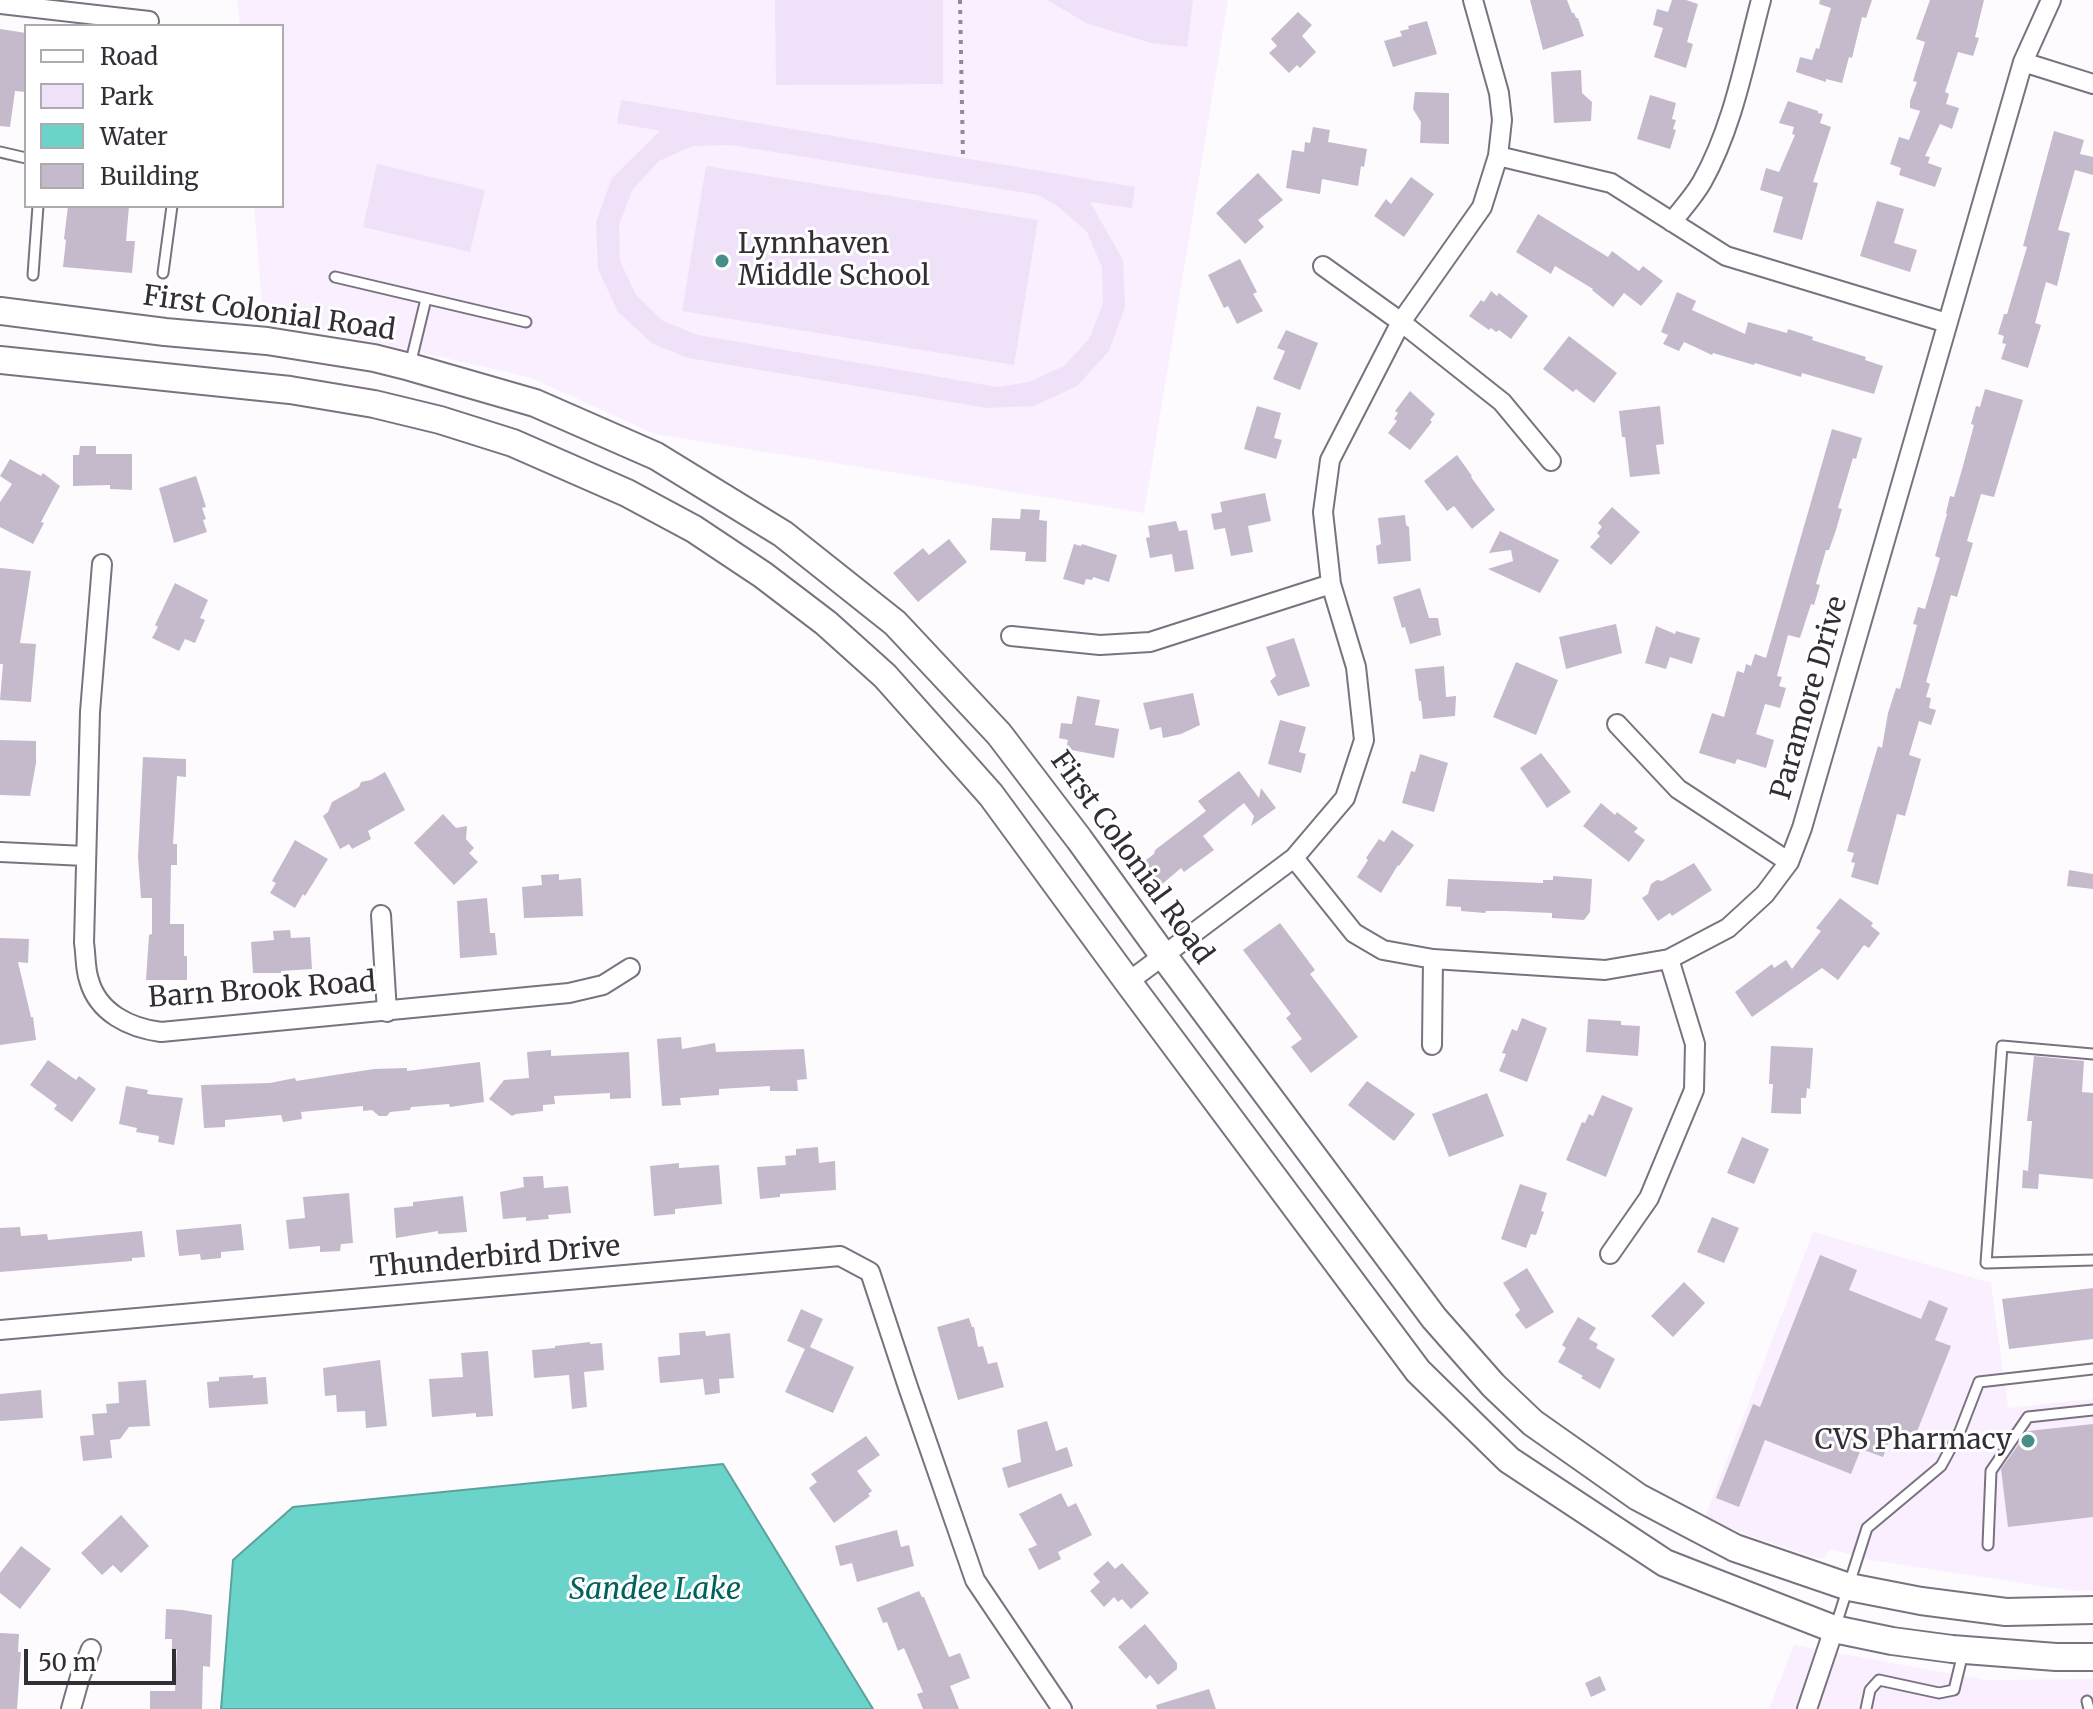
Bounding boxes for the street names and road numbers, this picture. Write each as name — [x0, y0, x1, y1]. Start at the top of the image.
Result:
street label: First Colonial Road — [141, 280, 397, 348]
street label: Paramore Drive — [1765, 593, 1855, 803]
street label: First Colonial Road — [1043, 745, 1219, 971]
street label: Barn Brook Road — [147, 966, 377, 1016]
street label: Thunderbird Drive — [369, 1230, 621, 1286]

